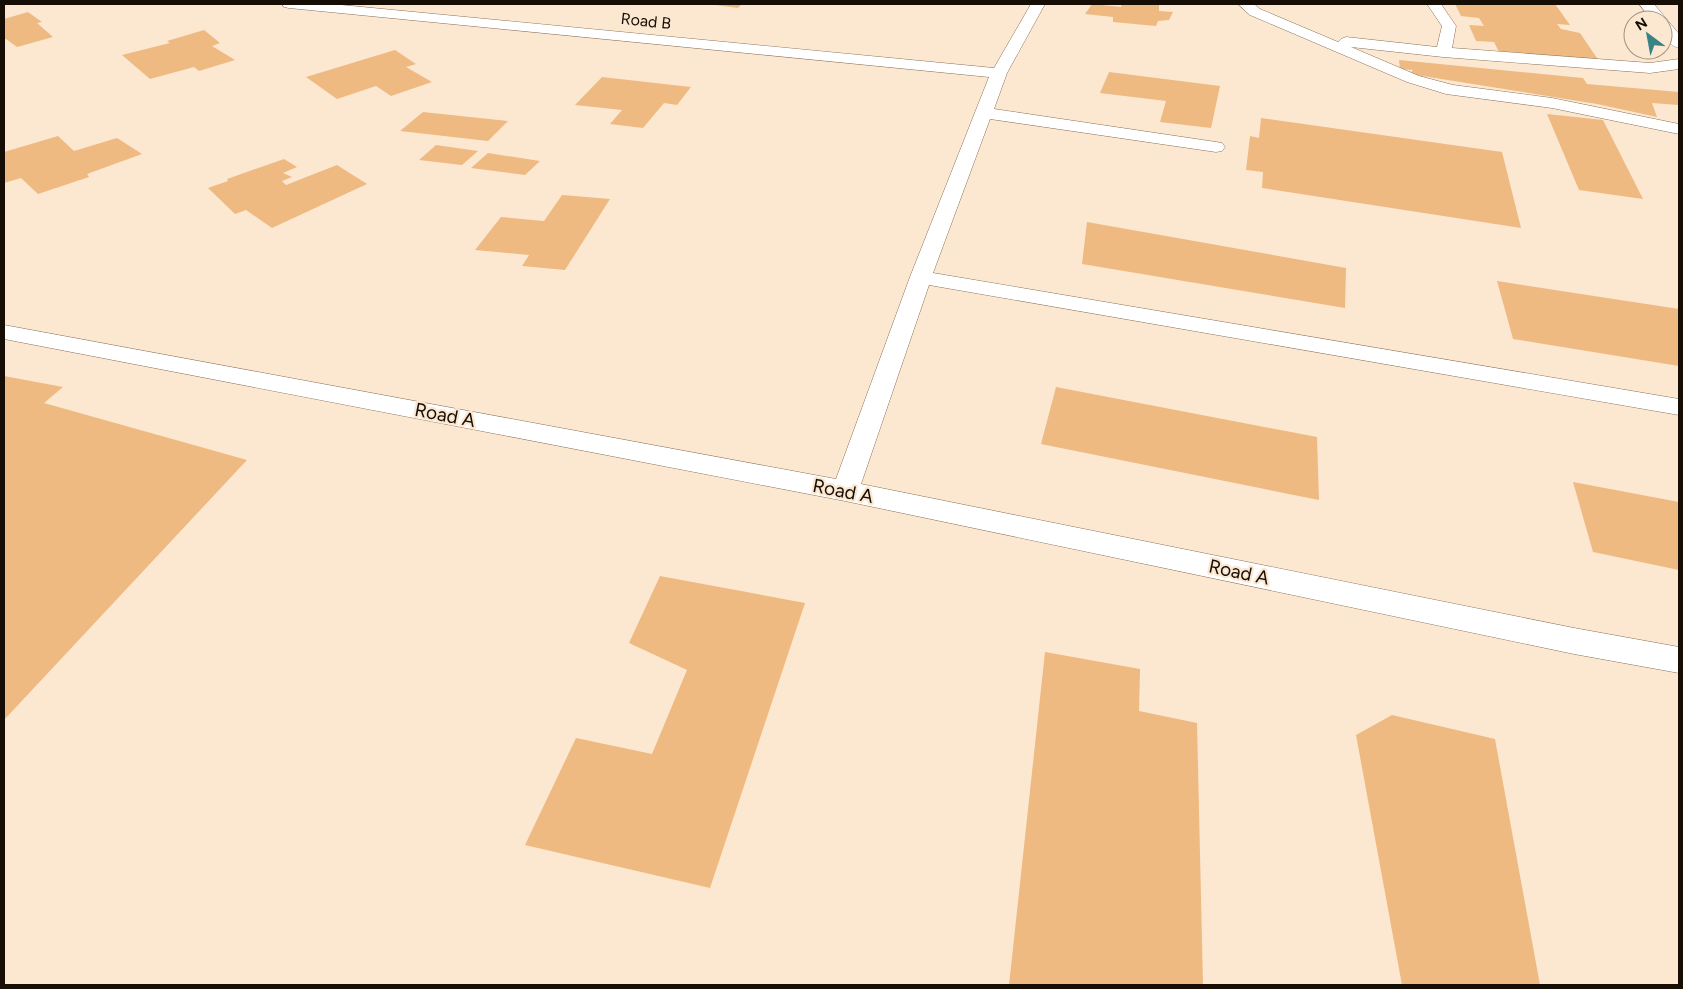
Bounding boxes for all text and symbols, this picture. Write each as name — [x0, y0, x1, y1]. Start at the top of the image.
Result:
street label: Road B — [620, 9, 672, 33]
north arrow — [1623, 10, 1673, 60]
text: N — [1632, 14, 1650, 34]
street label: Road A — [413, 398, 477, 432]
street label: Road A — [811, 474, 875, 508]
street label: Road A — [1207, 554, 1272, 590]

